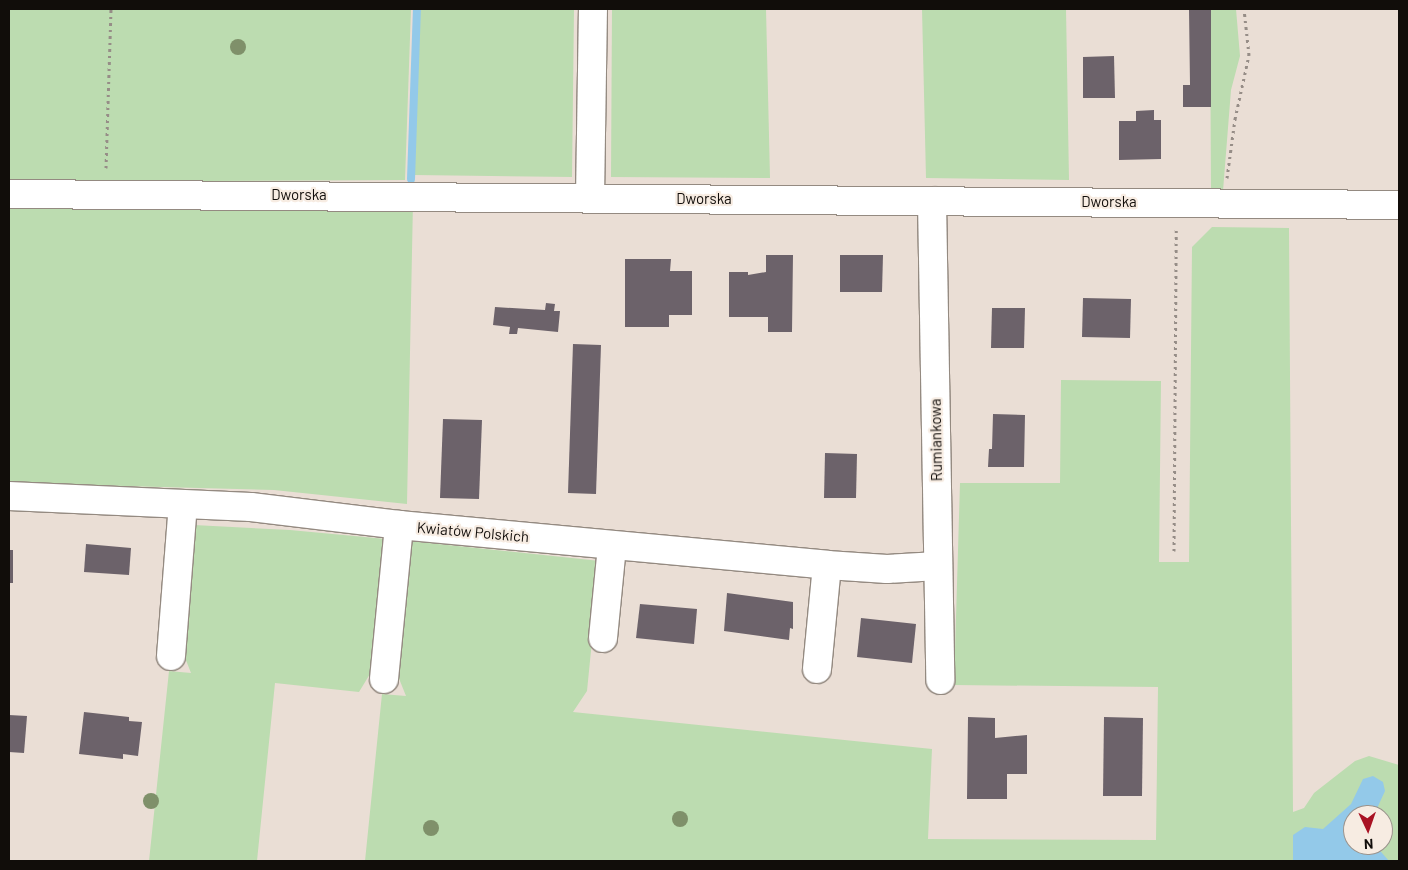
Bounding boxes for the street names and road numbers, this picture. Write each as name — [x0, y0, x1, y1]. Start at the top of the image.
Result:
street label: Dworska — [271, 186, 327, 204]
street label: Dworska — [676, 190, 732, 208]
street label: Dworska — [1081, 193, 1137, 211]
street label: Rumiankowa — [926, 399, 946, 481]
street label: Kwiatów Polskich — [416, 518, 530, 546]

